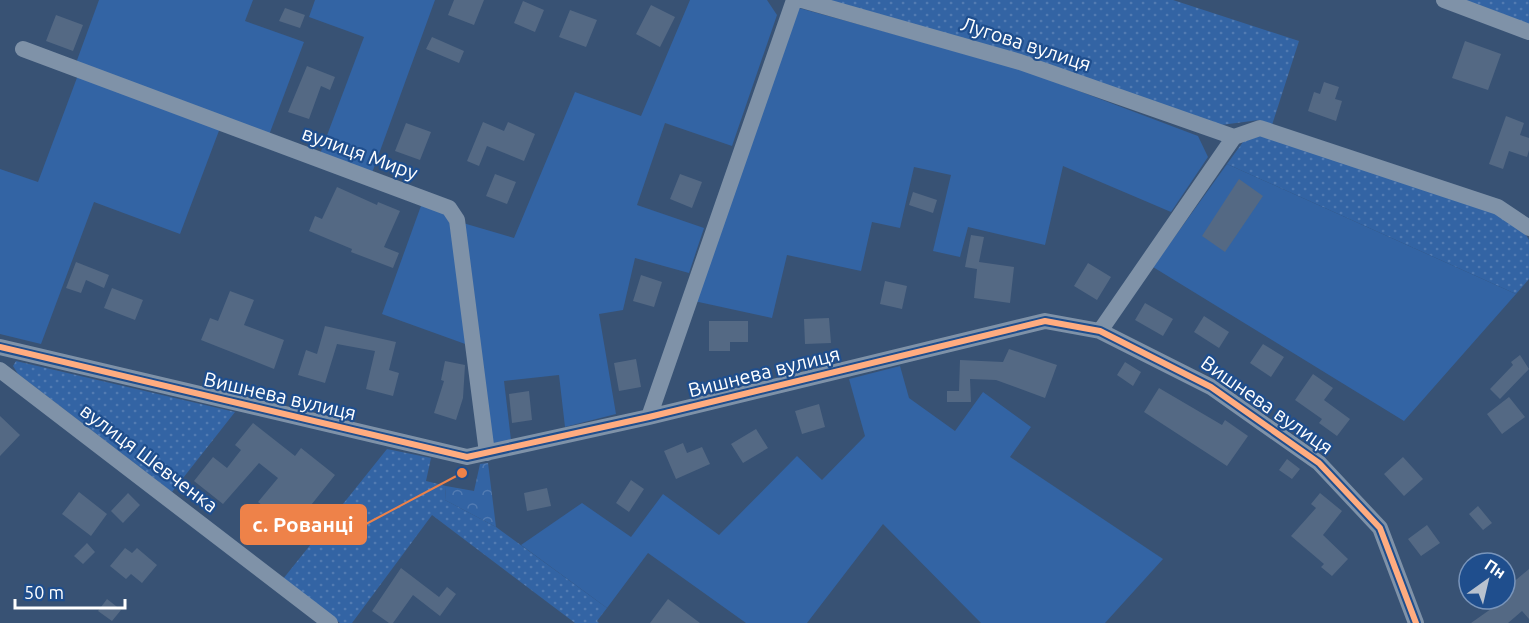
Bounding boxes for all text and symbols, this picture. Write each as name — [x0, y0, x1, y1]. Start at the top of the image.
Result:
street label: Лугова вулиця — [958, 12, 1094, 75]
street label: вулиця Миру — [299, 121, 421, 184]
street label: Вишнева вулиця — [686, 342, 842, 401]
street label: Вишнева вулиця — [1197, 351, 1338, 459]
street label: Вишнева вулиця — [202, 367, 359, 424]
street label: вулиця Шевченка — [76, 398, 223, 517]
callout: с. Рованці — [241, 505, 366, 544]
text: с. Рованці — [252, 512, 354, 536]
north arrow — [1457, 551, 1517, 611]
text: Пн — [1482, 555, 1509, 582]
scale bar — [15, 572, 124, 610]
text: 50 m — [24, 582, 64, 602]

